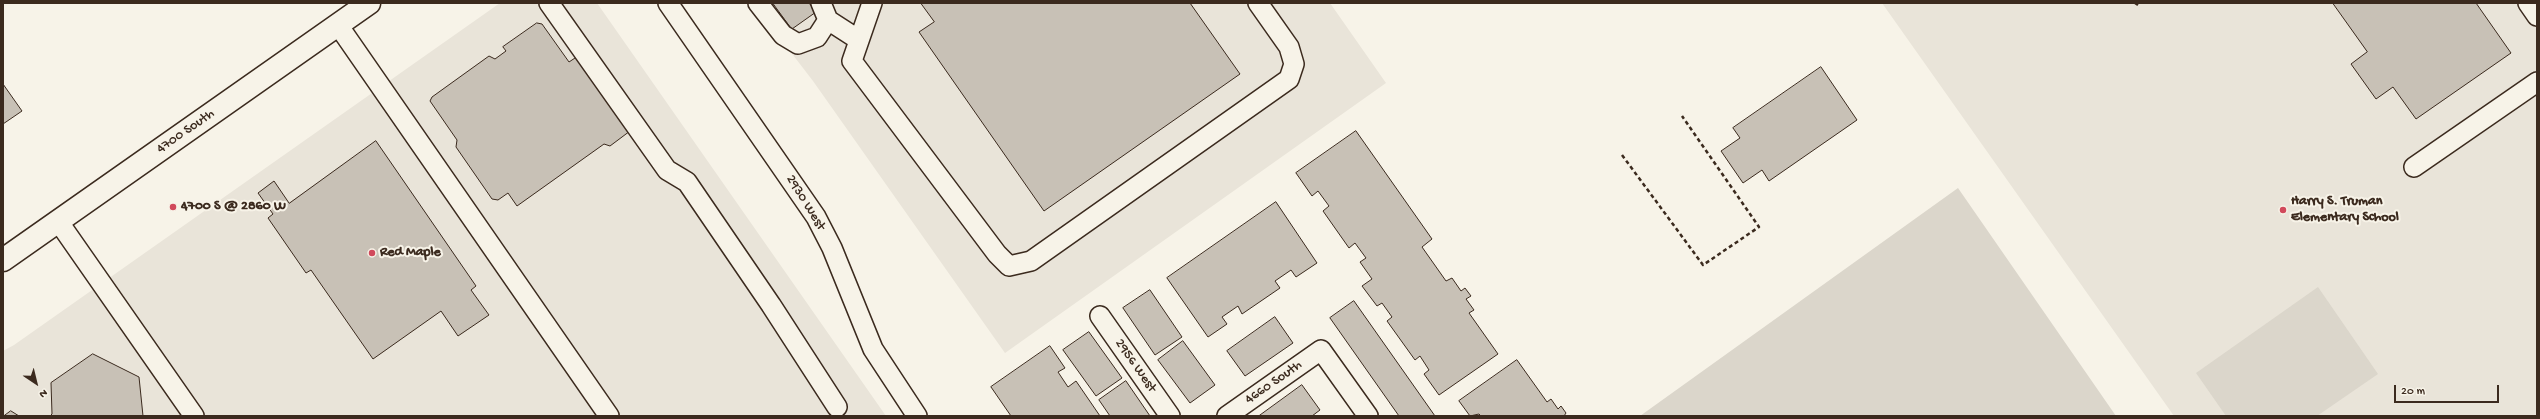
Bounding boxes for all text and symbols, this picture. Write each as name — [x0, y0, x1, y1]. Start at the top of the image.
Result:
street label: 4700 South — [154, 106, 218, 158]
street label: 2930 West — [781, 172, 829, 234]
place label: Harry S. Truman Elementary School — [2291, 194, 2399, 226]
place label: 4700 S @ 2860 W — [181, 199, 286, 215]
marker: 4700 S @ 2860 W — [168, 202, 178, 212]
marker: Harry S. Truman Elementary School — [2278, 205, 2288, 215]
place label: Red Maple — [380, 245, 441, 261]
marker: Red Maple — [367, 248, 377, 258]
street label: 2956 West — [1110, 336, 1160, 396]
street label: 4660 South — [1242, 357, 1306, 409]
north arrow — [16, 363, 56, 403]
scale bar — [2396, 377, 2501, 403]
text: 20 m — [2401, 385, 2425, 399]
text: N — [36, 386, 49, 400]

